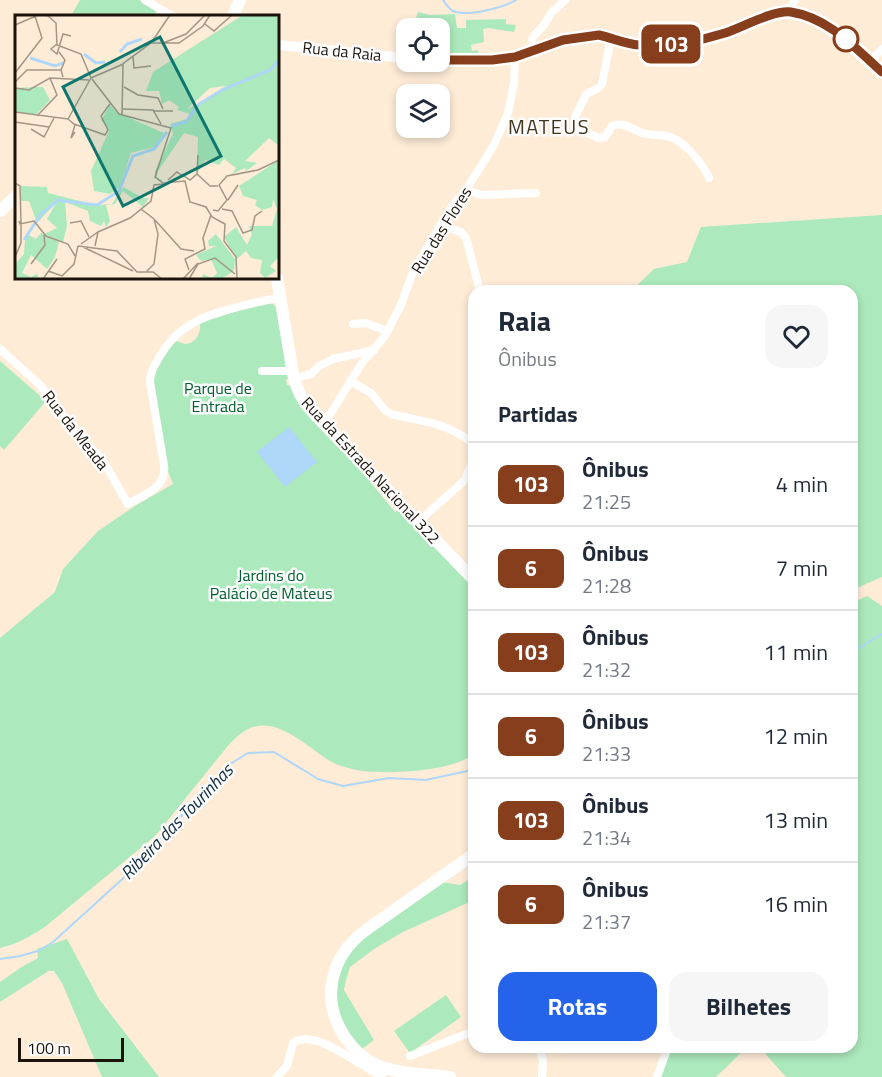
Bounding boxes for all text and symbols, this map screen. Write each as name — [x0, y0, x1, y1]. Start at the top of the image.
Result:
inset map — [15, 15, 279, 279]
map controls — [396, 18, 450, 138]
button: locate — [396, 18, 450, 72]
line badge: 103 — [636, 24, 706, 63]
unlabelled marker — [833, 26, 859, 52]
text: 103 — [653, 28, 689, 60]
street label: Rua da Raia — [301, 35, 383, 67]
button: layers — [396, 84, 450, 138]
district label: MATEUS — [508, 111, 590, 142]
street label: Rua das Flores — [405, 182, 477, 278]
text: Raia — [498, 299, 551, 342]
button: heart — [765, 305, 828, 368]
text: Ônibus — [498, 343, 557, 374]
park label: Parque de Entrada — [184, 376, 252, 418]
street label: Rua da Meada — [37, 385, 115, 475]
street label: Rua da Estrada Nacional 322 — [296, 391, 446, 549]
text: Partidas — [498, 397, 578, 431]
text: Ônibus — [582, 452, 649, 486]
text: 4 min — [776, 467, 828, 501]
text: 103 — [513, 468, 549, 500]
text: 21:25 — [582, 486, 631, 517]
text: Ônibus — [582, 536, 649, 570]
text: 7 min — [776, 551, 828, 585]
text: 6 — [525, 552, 537, 584]
park label: Jardins do Palácio de Mateus — [210, 563, 332, 605]
text: 21:28 — [582, 570, 631, 601]
text: Ônibus — [582, 620, 649, 654]
text: 11 min — [763, 635, 828, 669]
text: 103 — [513, 636, 549, 668]
text: 21:32 — [582, 654, 631, 685]
text: Ônibus — [582, 704, 649, 738]
text: 12 min — [763, 719, 828, 753]
text: 6 — [525, 720, 537, 752]
text: 21:33 — [582, 738, 631, 769]
water label: Ribeira das Tourinhas — [114, 757, 240, 886]
text: Ônibus — [582, 788, 649, 822]
text: 13 min — [763, 803, 828, 837]
text: 103 — [513, 804, 549, 836]
text: 21:34 — [582, 822, 631, 853]
text: Ônibus — [582, 872, 649, 906]
text: 16 min — [763, 887, 828, 921]
text: 6 — [525, 888, 537, 920]
text: 21:37 — [582, 906, 631, 937]
button: Rotas — [498, 972, 657, 1041]
button: Bilhetes — [669, 972, 828, 1041]
scale bar — [18, 1035, 124, 1062]
text: 100 m — [27, 1036, 71, 1060]

